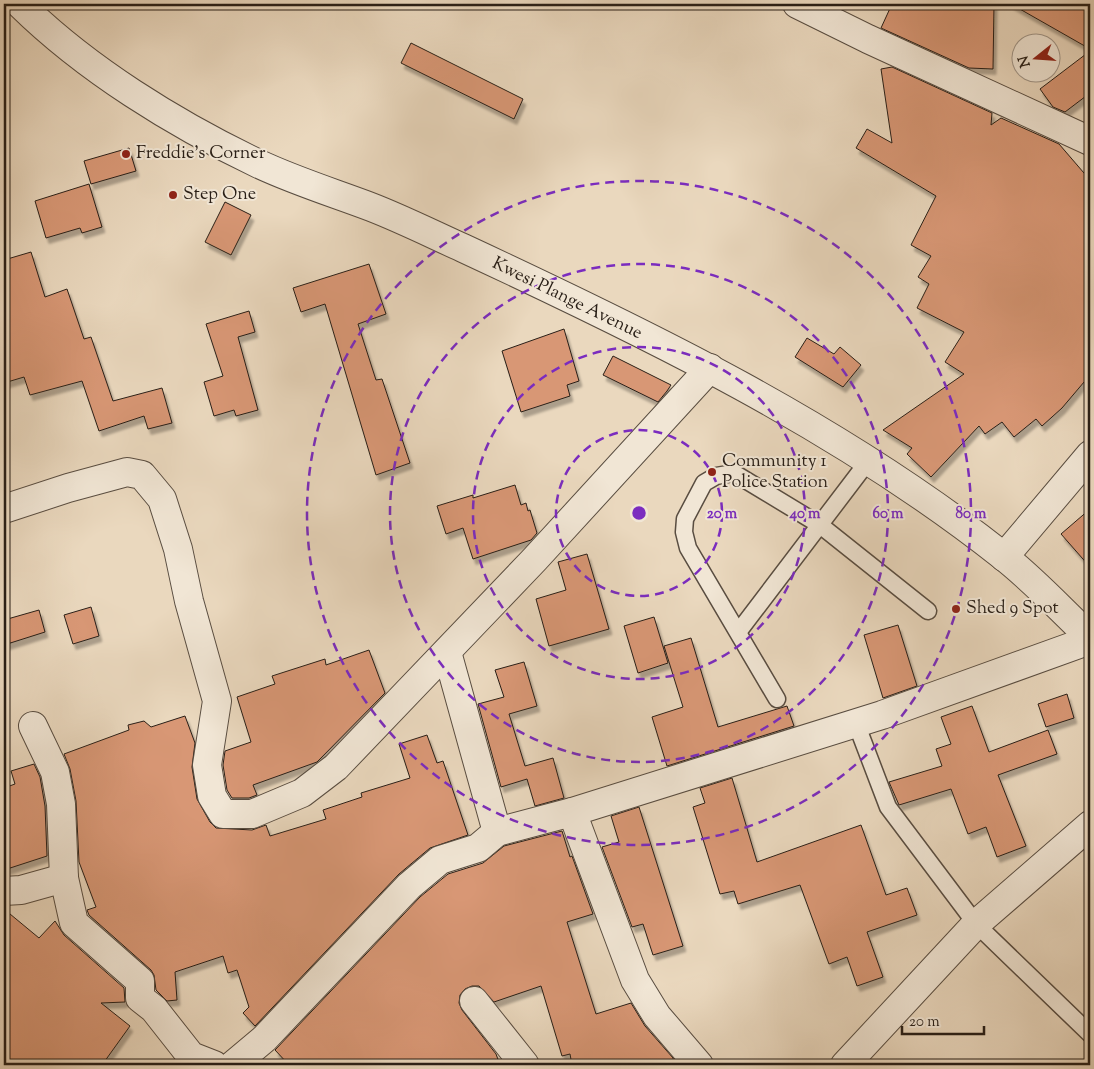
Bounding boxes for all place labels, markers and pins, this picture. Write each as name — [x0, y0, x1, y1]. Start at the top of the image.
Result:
place label: Freddie's Corner — [136, 141, 266, 167]
marker: Freddie's Corner — [120, 148, 132, 160]
place label: Step One — [183, 182, 256, 208]
marker: Step One — [167, 189, 179, 201]
place label: Community 1 Police Station — [722, 449, 829, 496]
marker: Community 1 Police Station — [706, 466, 718, 478]
centre of rings — [630, 504, 648, 522]
place label: Shed 9 Spot — [966, 596, 1059, 622]
marker: Shed 9 Spot — [950, 603, 962, 615]

